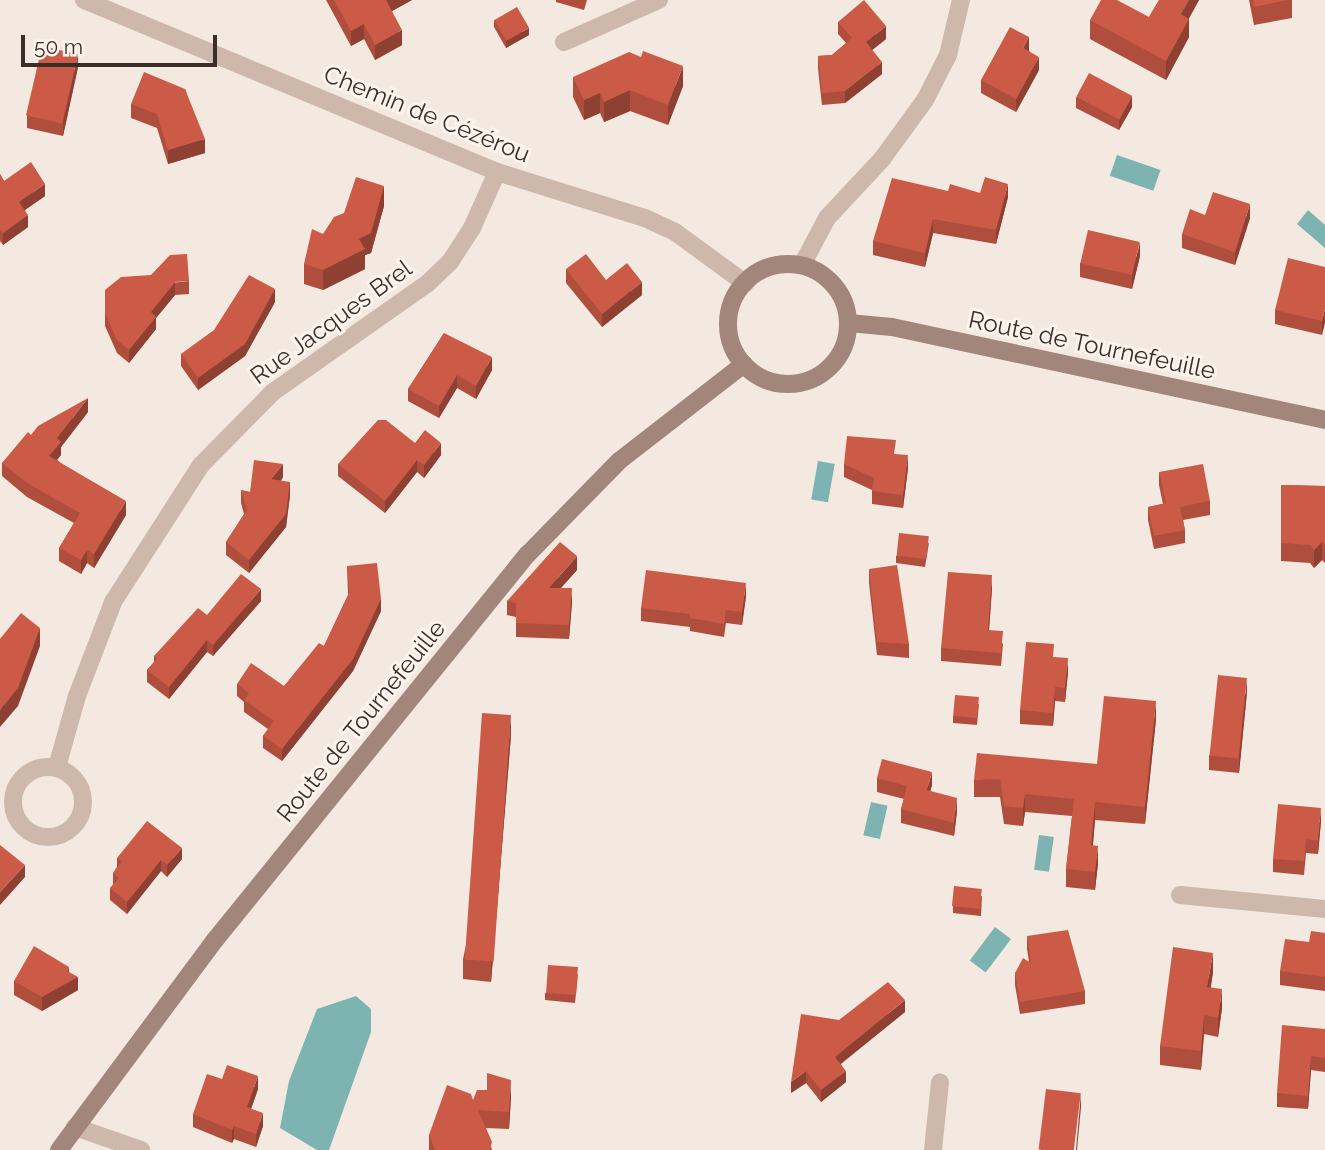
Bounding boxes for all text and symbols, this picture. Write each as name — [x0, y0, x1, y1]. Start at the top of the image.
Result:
scale bar — [24, 21, 220, 65]
text: 50 m — [34, 34, 83, 59]
street label: Chemin de Cézérou — [320, 60, 534, 168]
street label: Rue Jacques Brel — [244, 254, 418, 390]
street label: Route de Tournefeuille — [966, 305, 1218, 385]
street label: Route de Tournefeuille — [270, 614, 452, 828]

